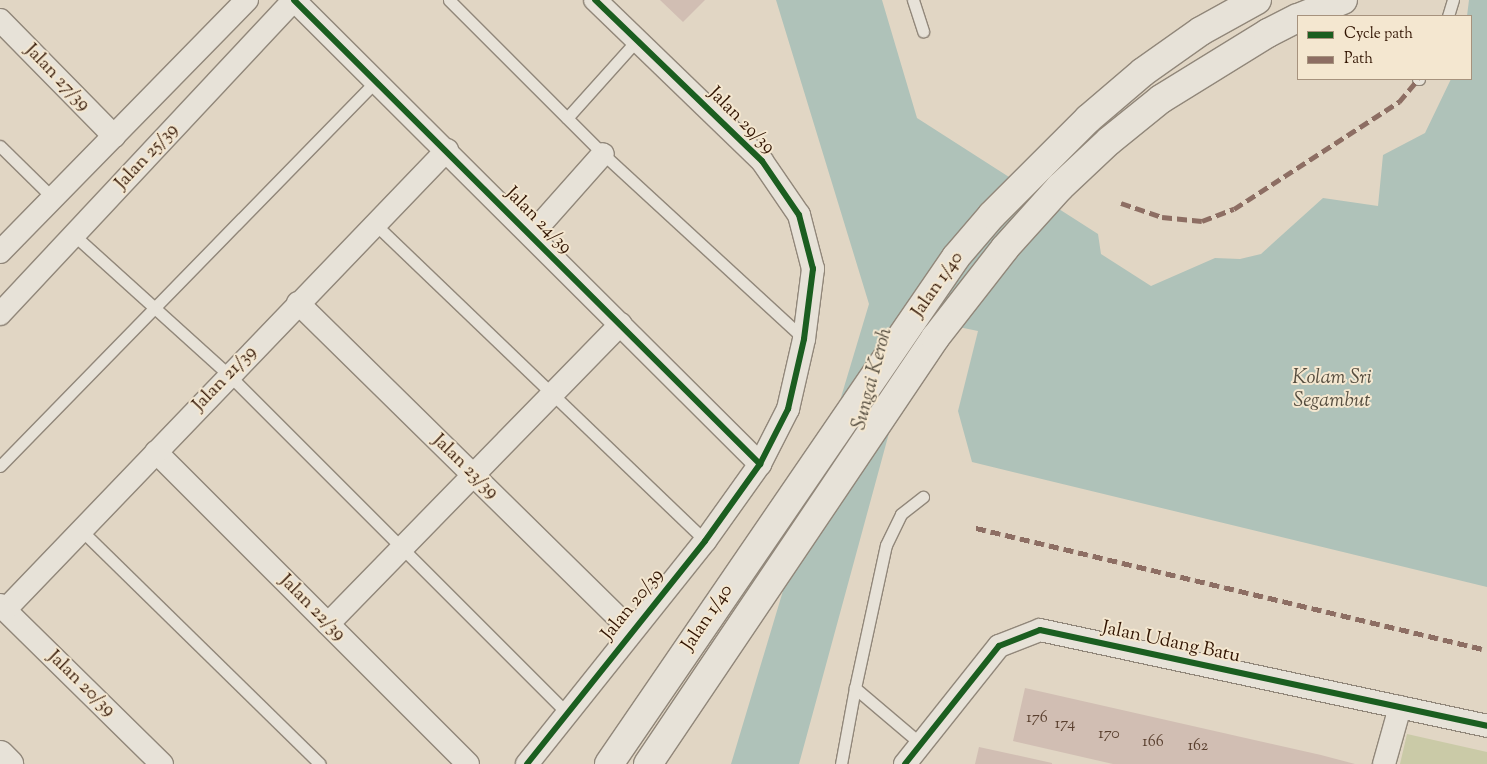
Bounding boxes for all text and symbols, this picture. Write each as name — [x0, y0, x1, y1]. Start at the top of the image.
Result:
legend — [1297, 15, 1472, 80]
text: Cycle path — [1344, 24, 1413, 45]
street label: Jalan 27/39 — [19, 40, 95, 116]
text: Path — [1344, 49, 1373, 70]
street label: Jalan 29/39 — [703, 83, 779, 159]
street label: Jalan 25/39 — [111, 119, 183, 195]
street label: Jalan 24/39 — [500, 183, 576, 259]
street label: Jalan 1/40 — [907, 248, 969, 322]
water label: Sungai Keroh — [848, 325, 898, 433]
street label: Jalan 21/39 — [188, 341, 262, 417]
water label: Kolam Sri Segambut — [1292, 367, 1372, 414]
street label: Jalan 23/39 — [427, 430, 503, 504]
street label: Jalan 20/39 — [597, 565, 669, 645]
street label: Jalan 22/39 — [274, 570, 350, 646]
street label: Jalan 1/40 — [678, 580, 738, 656]
street label: Jalan Udang Batu — [1100, 617, 1242, 669]
street label: Jalan 20/39 — [42, 646, 120, 722]
house number: 176 — [1026, 709, 1048, 729]
house number: 174 — [1055, 715, 1075, 735]
house number: 170 — [1098, 725, 1120, 745]
house number: 166 — [1142, 733, 1164, 753]
house number: 162 — [1188, 737, 1208, 757]

